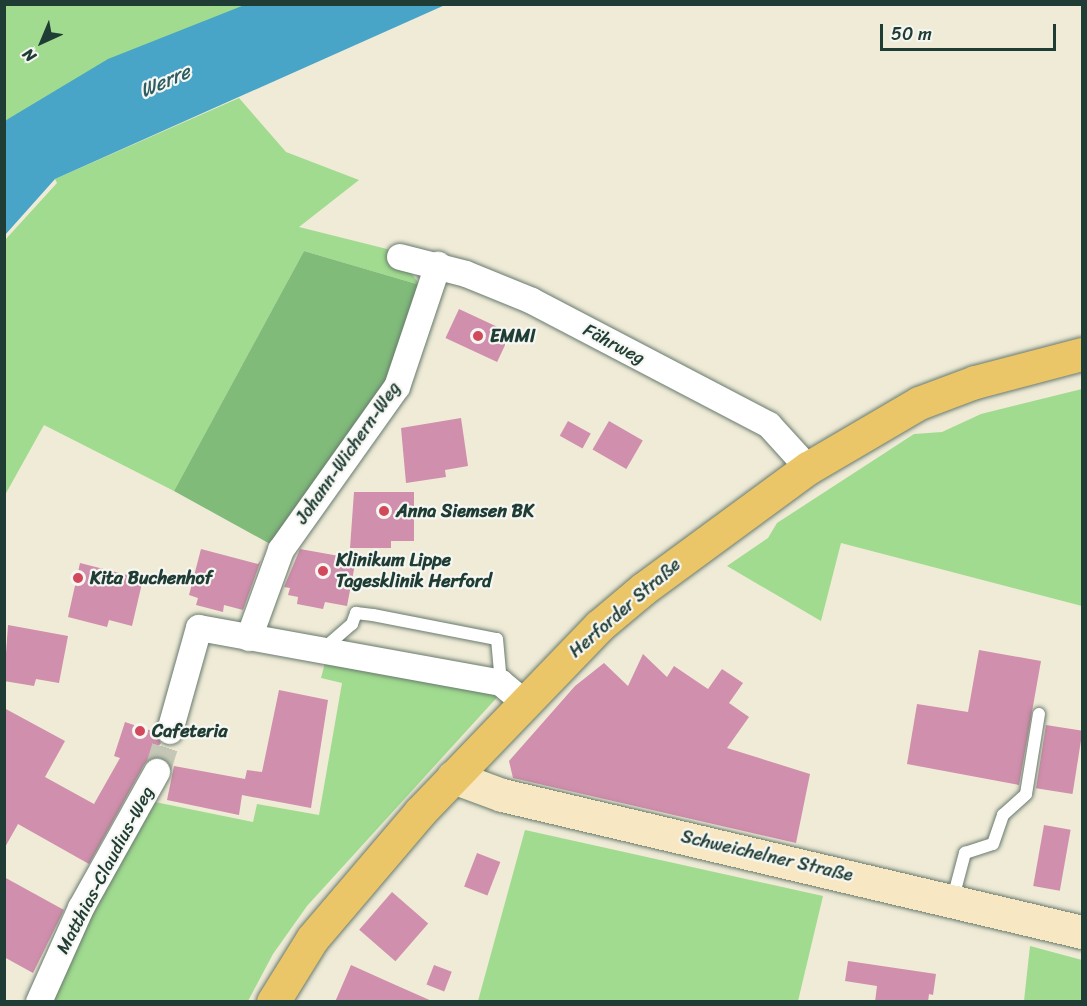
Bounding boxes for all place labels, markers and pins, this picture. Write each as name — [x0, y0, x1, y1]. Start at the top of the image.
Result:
place label: EMMI — [490, 325, 536, 347]
marker: EMMI — [471, 329, 485, 343]
place label: Anna Siemsen BK — [396, 500, 534, 522]
marker: Anna Siemsen BK — [377, 504, 391, 518]
place label: Klinikum Lippe Tagesklinik Herford — [336, 550, 492, 592]
marker: Klinikum Lippe Tagesklinik Herford — [314, 562, 332, 580]
place label: Kita Buchenhof — [90, 567, 212, 589]
marker: Kita Buchenhof — [71, 571, 85, 585]
place label: Cafeteria — [152, 720, 227, 742]
marker: Cafeteria — [133, 724, 147, 738]

